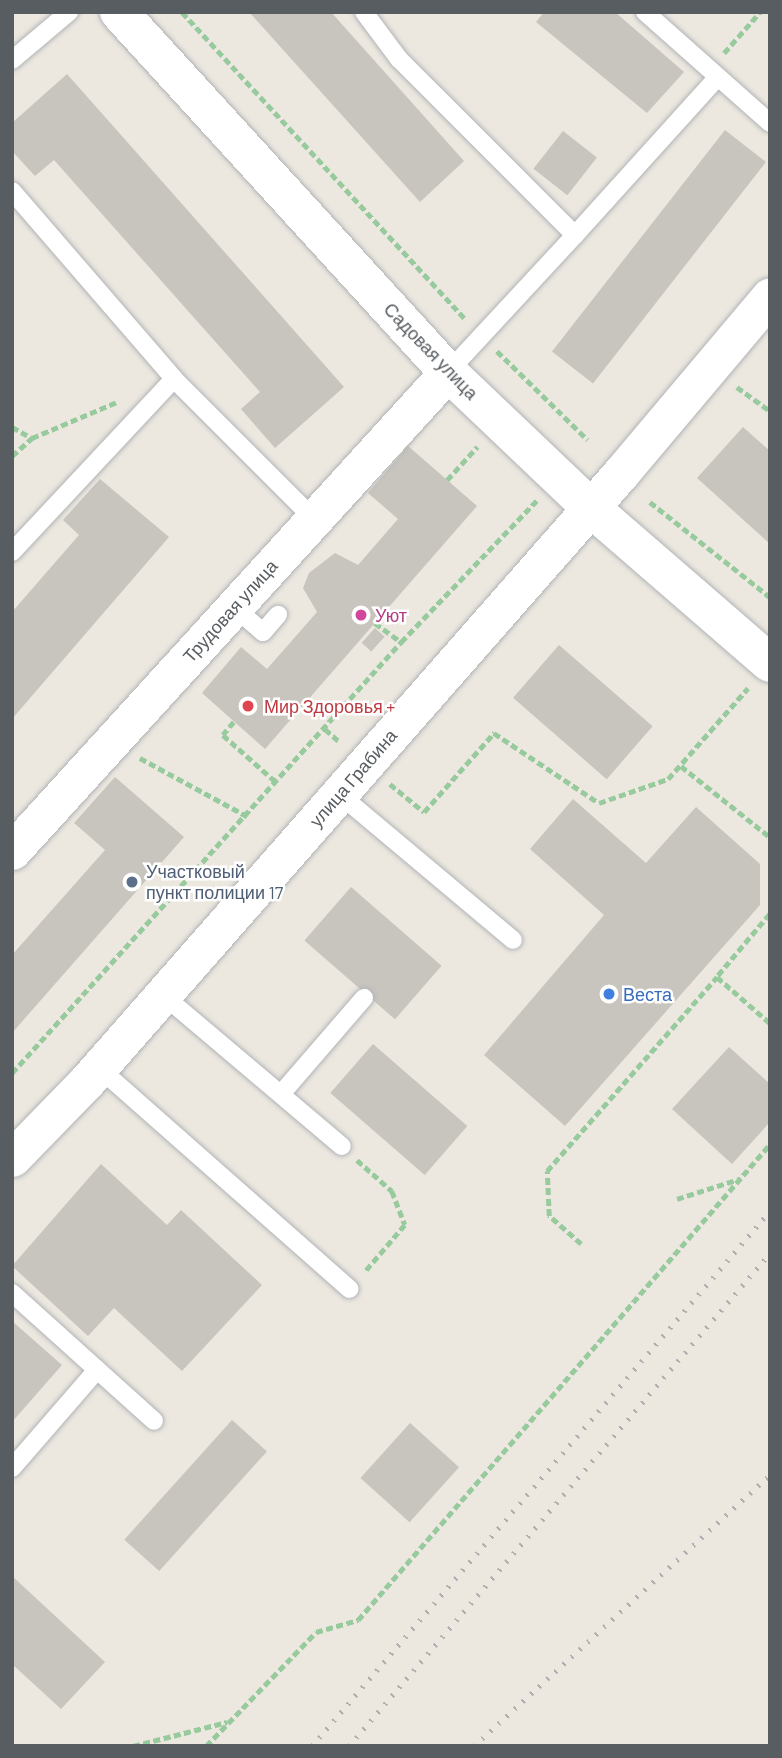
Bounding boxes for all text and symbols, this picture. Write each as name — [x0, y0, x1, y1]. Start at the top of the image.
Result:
street label: Садовая улица — [379, 298, 483, 404]
street label: Трудовая улица — [178, 555, 282, 667]
place label: Уют — [375, 604, 407, 626]
marker: Уют — [353, 607, 369, 623]
place label: Мир Здоровья + — [264, 695, 395, 717]
marker: Мир Здоровья + — [238, 696, 258, 716]
street label: улица Грабина — [305, 725, 401, 831]
place label: Участковый пункт полиции 17 — [146, 861, 283, 903]
marker: Участковый пункт полиции 17 — [124, 874, 140, 890]
place label: Веста — [623, 983, 672, 1005]
marker: Веста — [601, 986, 617, 1002]

